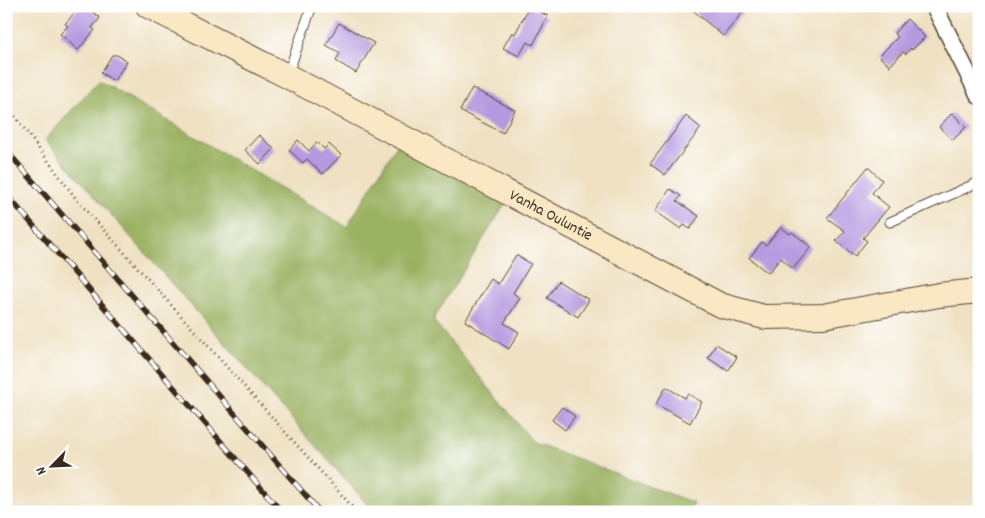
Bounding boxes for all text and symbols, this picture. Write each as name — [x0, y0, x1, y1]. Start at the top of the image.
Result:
street label: Vanha Ouluntie — [505, 184, 596, 247]
north arrow — [28, 440, 78, 490]
text: N — [31, 463, 52, 478]

